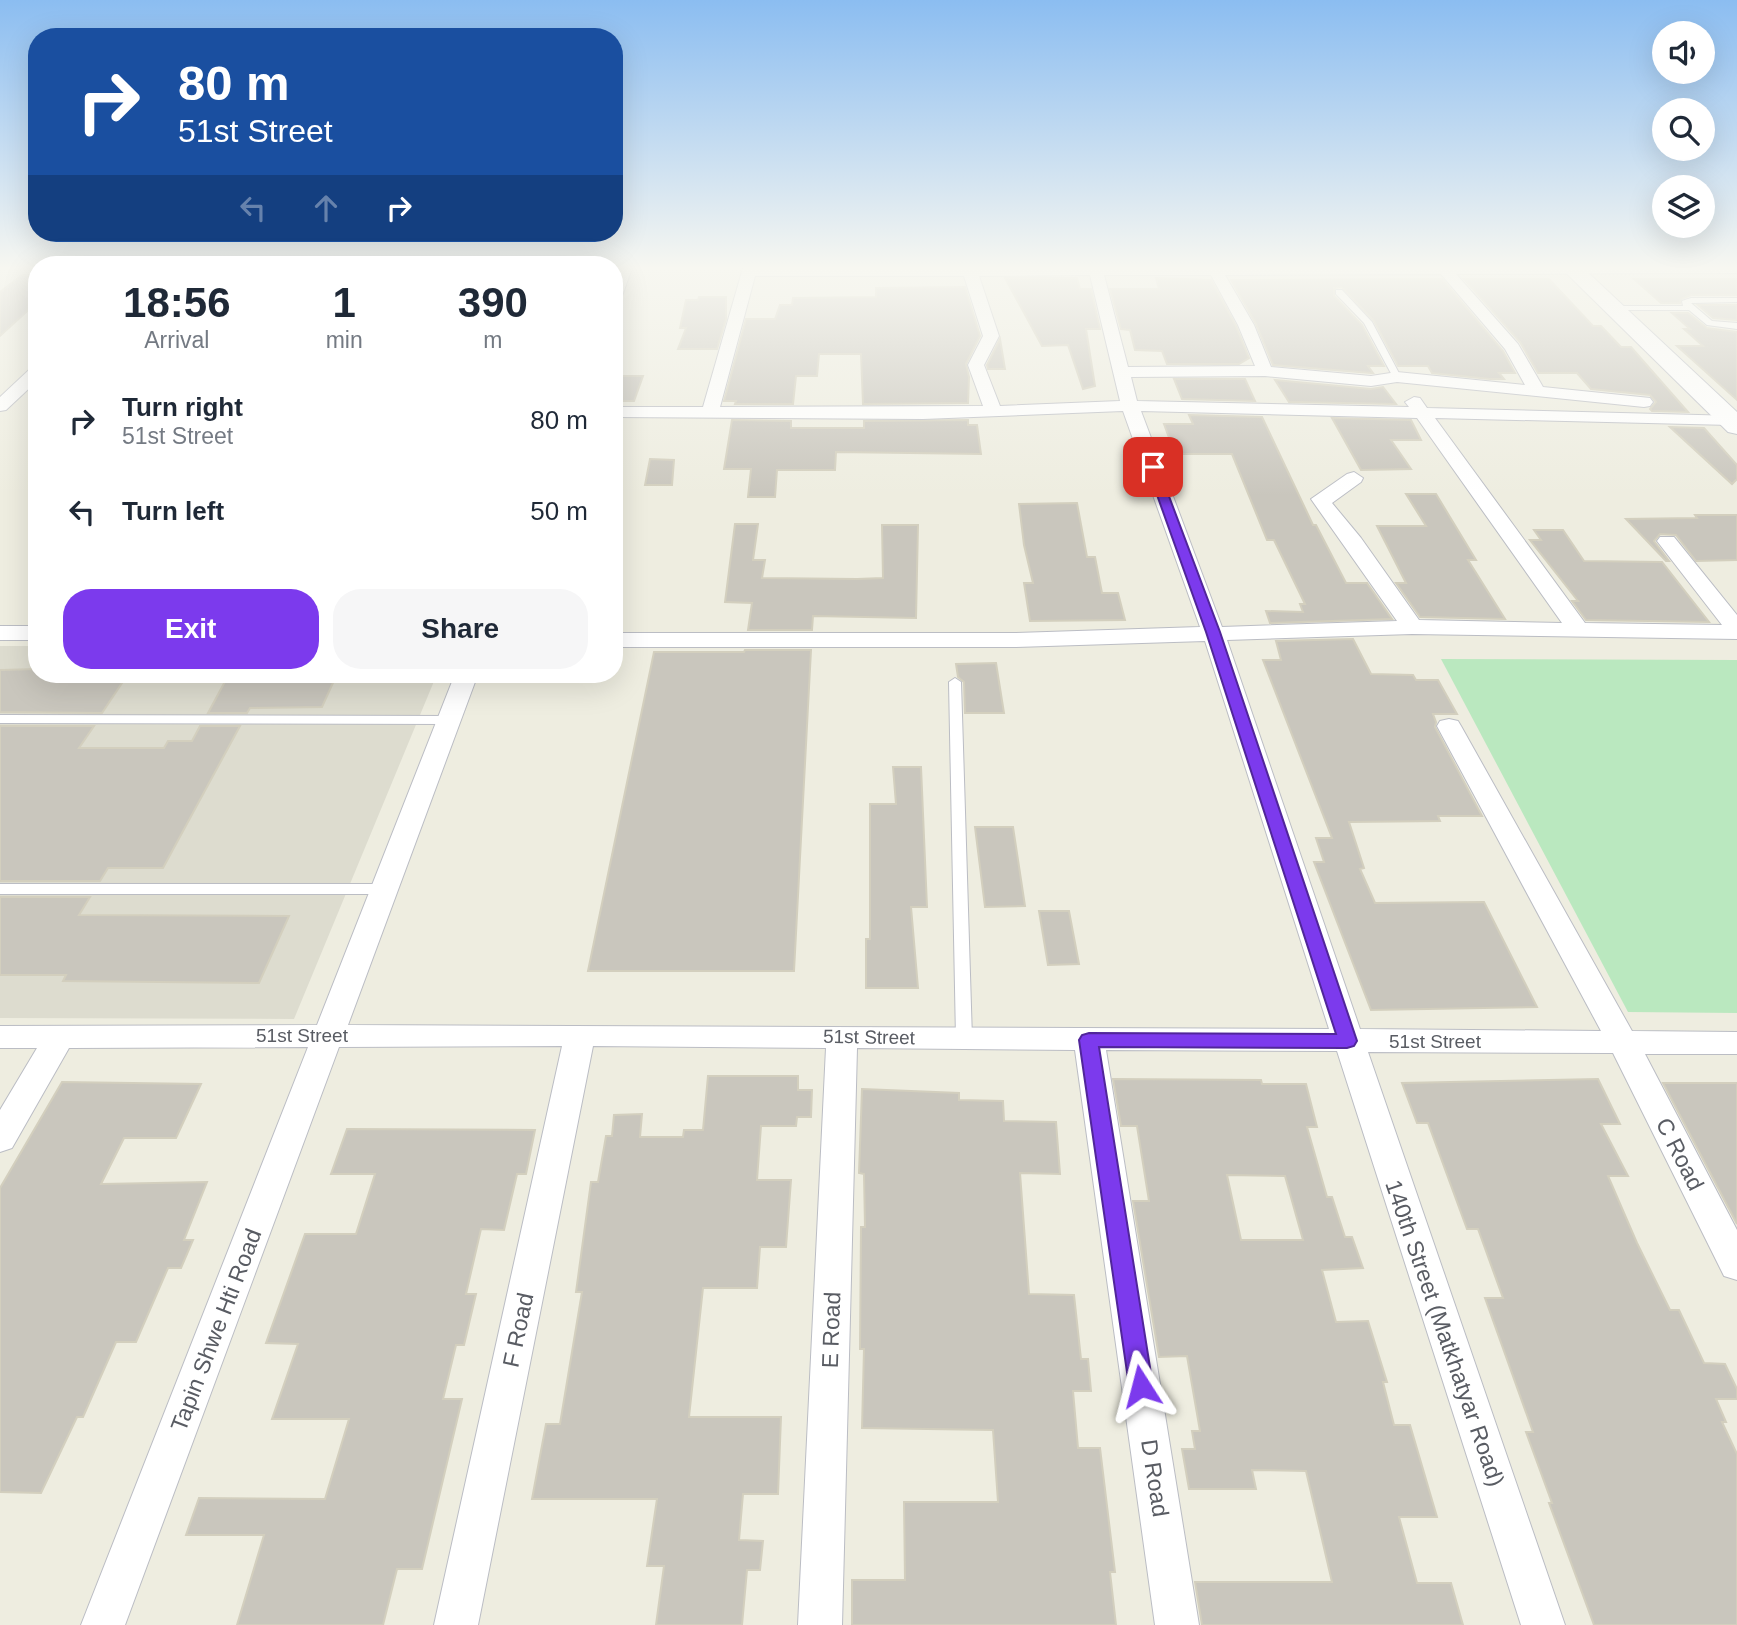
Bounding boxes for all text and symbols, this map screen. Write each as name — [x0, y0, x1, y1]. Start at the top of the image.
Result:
map controls — [1652, 21, 1715, 238]
button: sound — [1652, 21, 1715, 84]
icon: right — [63, 56, 154, 147]
text: 80 m — [178, 56, 290, 110]
button: search — [1652, 98, 1715, 161]
text: 51st Street — [178, 113, 333, 149]
button: layers — [1652, 175, 1715, 238]
icon: left — [234, 189, 272, 227]
icon: ahead — [307, 189, 345, 227]
icon: right — [380, 189, 418, 227]
text: 18:56 — [123, 279, 231, 326]
text: 1 — [332, 279, 356, 326]
text: 390 — [458, 279, 528, 326]
text: Arrival — [144, 327, 209, 353]
text: min — [326, 327, 363, 353]
text: m — [483, 327, 502, 353]
text: Turn right — [122, 392, 243, 422]
icon: right — [63, 402, 101, 440]
text: 80 m — [530, 405, 588, 435]
text: 51st Street — [122, 423, 233, 449]
pin — [1123, 437, 1183, 497]
icon: arrive — [1134, 448, 1172, 486]
icon: left — [63, 493, 101, 531]
text: Turn left — [122, 496, 224, 526]
text: 50 m — [530, 496, 588, 526]
button: Exit — [63, 589, 319, 669]
button: Share — [333, 589, 588, 669]
street label: 51st Street — [256, 1025, 349, 1046]
street label: 51st Street — [823, 1026, 916, 1048]
street label: 51st Street — [1389, 1031, 1482, 1052]
street label: C Road — [1651, 1113, 1709, 1195]
street label: 140th Street (Matkhatyar Road) — [1380, 1176, 1510, 1490]
street label: Tapin Shwe Hti Road — [165, 1225, 267, 1435]
street label: F Road — [497, 1290, 539, 1370]
street label: E Road — [817, 1291, 845, 1369]
position arrow — [1104, 1349, 1178, 1423]
street label: D Road — [1136, 1437, 1174, 1519]

